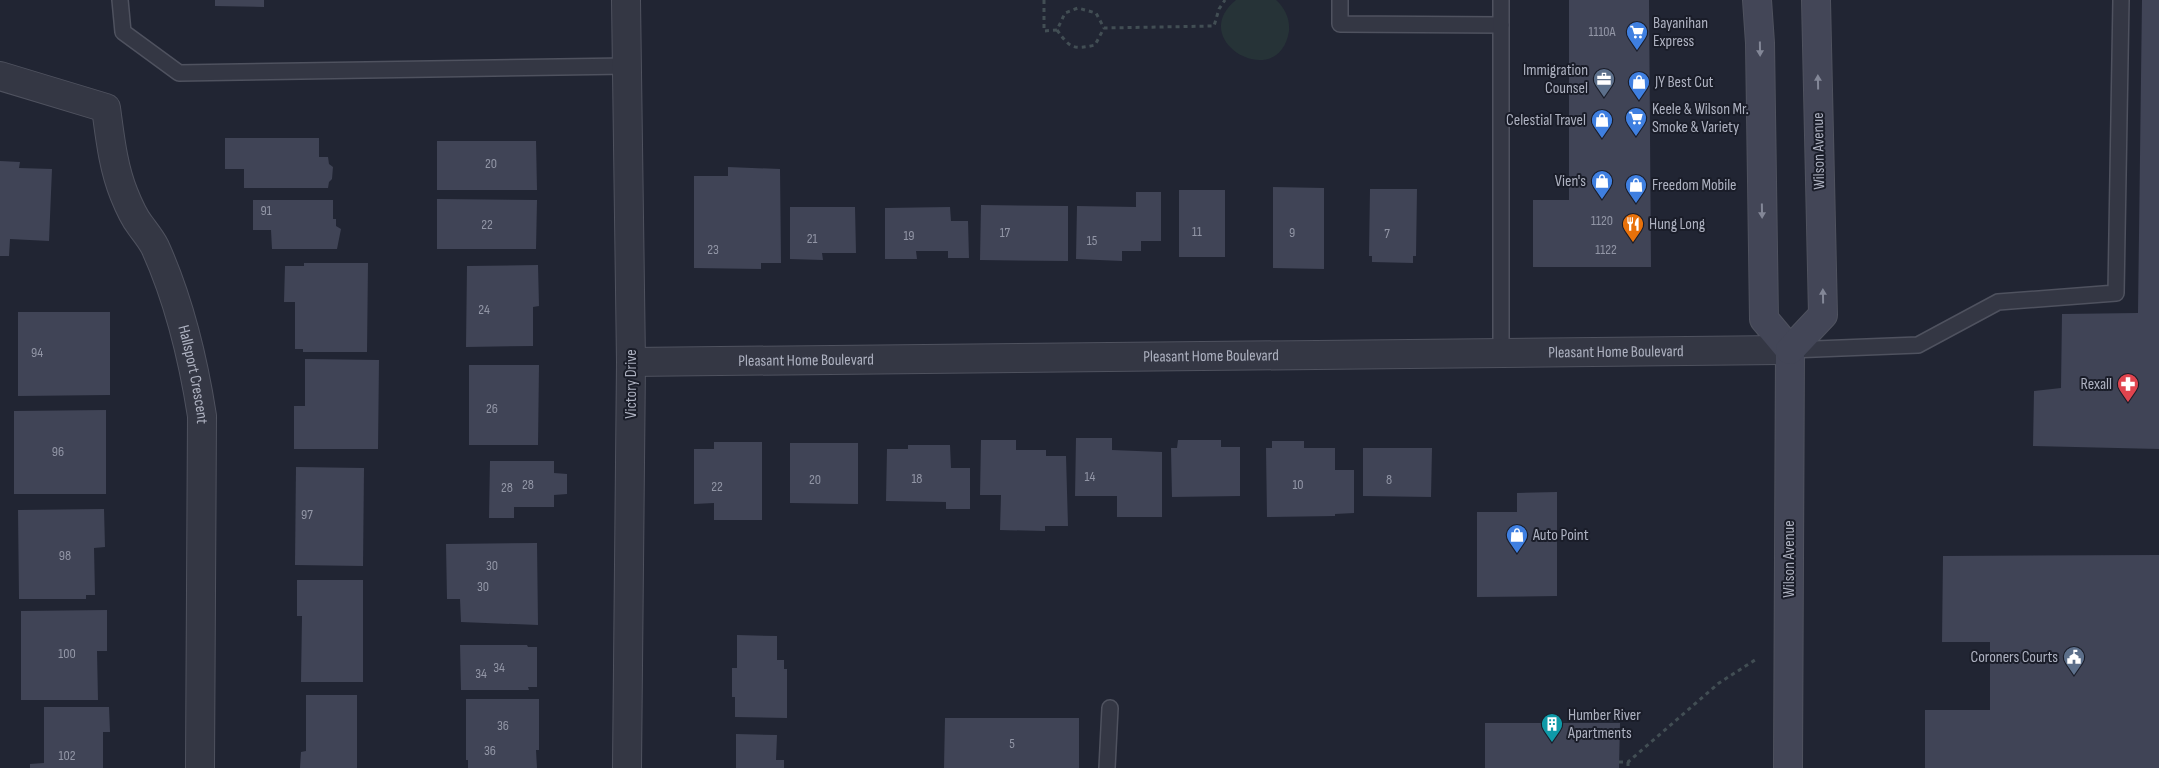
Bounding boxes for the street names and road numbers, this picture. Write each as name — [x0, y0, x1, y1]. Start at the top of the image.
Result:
street label: Wilson Avenue — [1809, 112, 1829, 190]
street label: Hallsport Crescent — [174, 323, 212, 424]
street label: Pleasant Home Boulevard — [1548, 342, 1684, 362]
street label: Pleasant Home Boulevard — [1143, 346, 1279, 366]
street label: Victory Drive — [622, 349, 641, 419]
street label: Pleasant Home Boulevard — [738, 350, 874, 370]
street label: Wilson Avenue — [1780, 520, 1799, 598]

